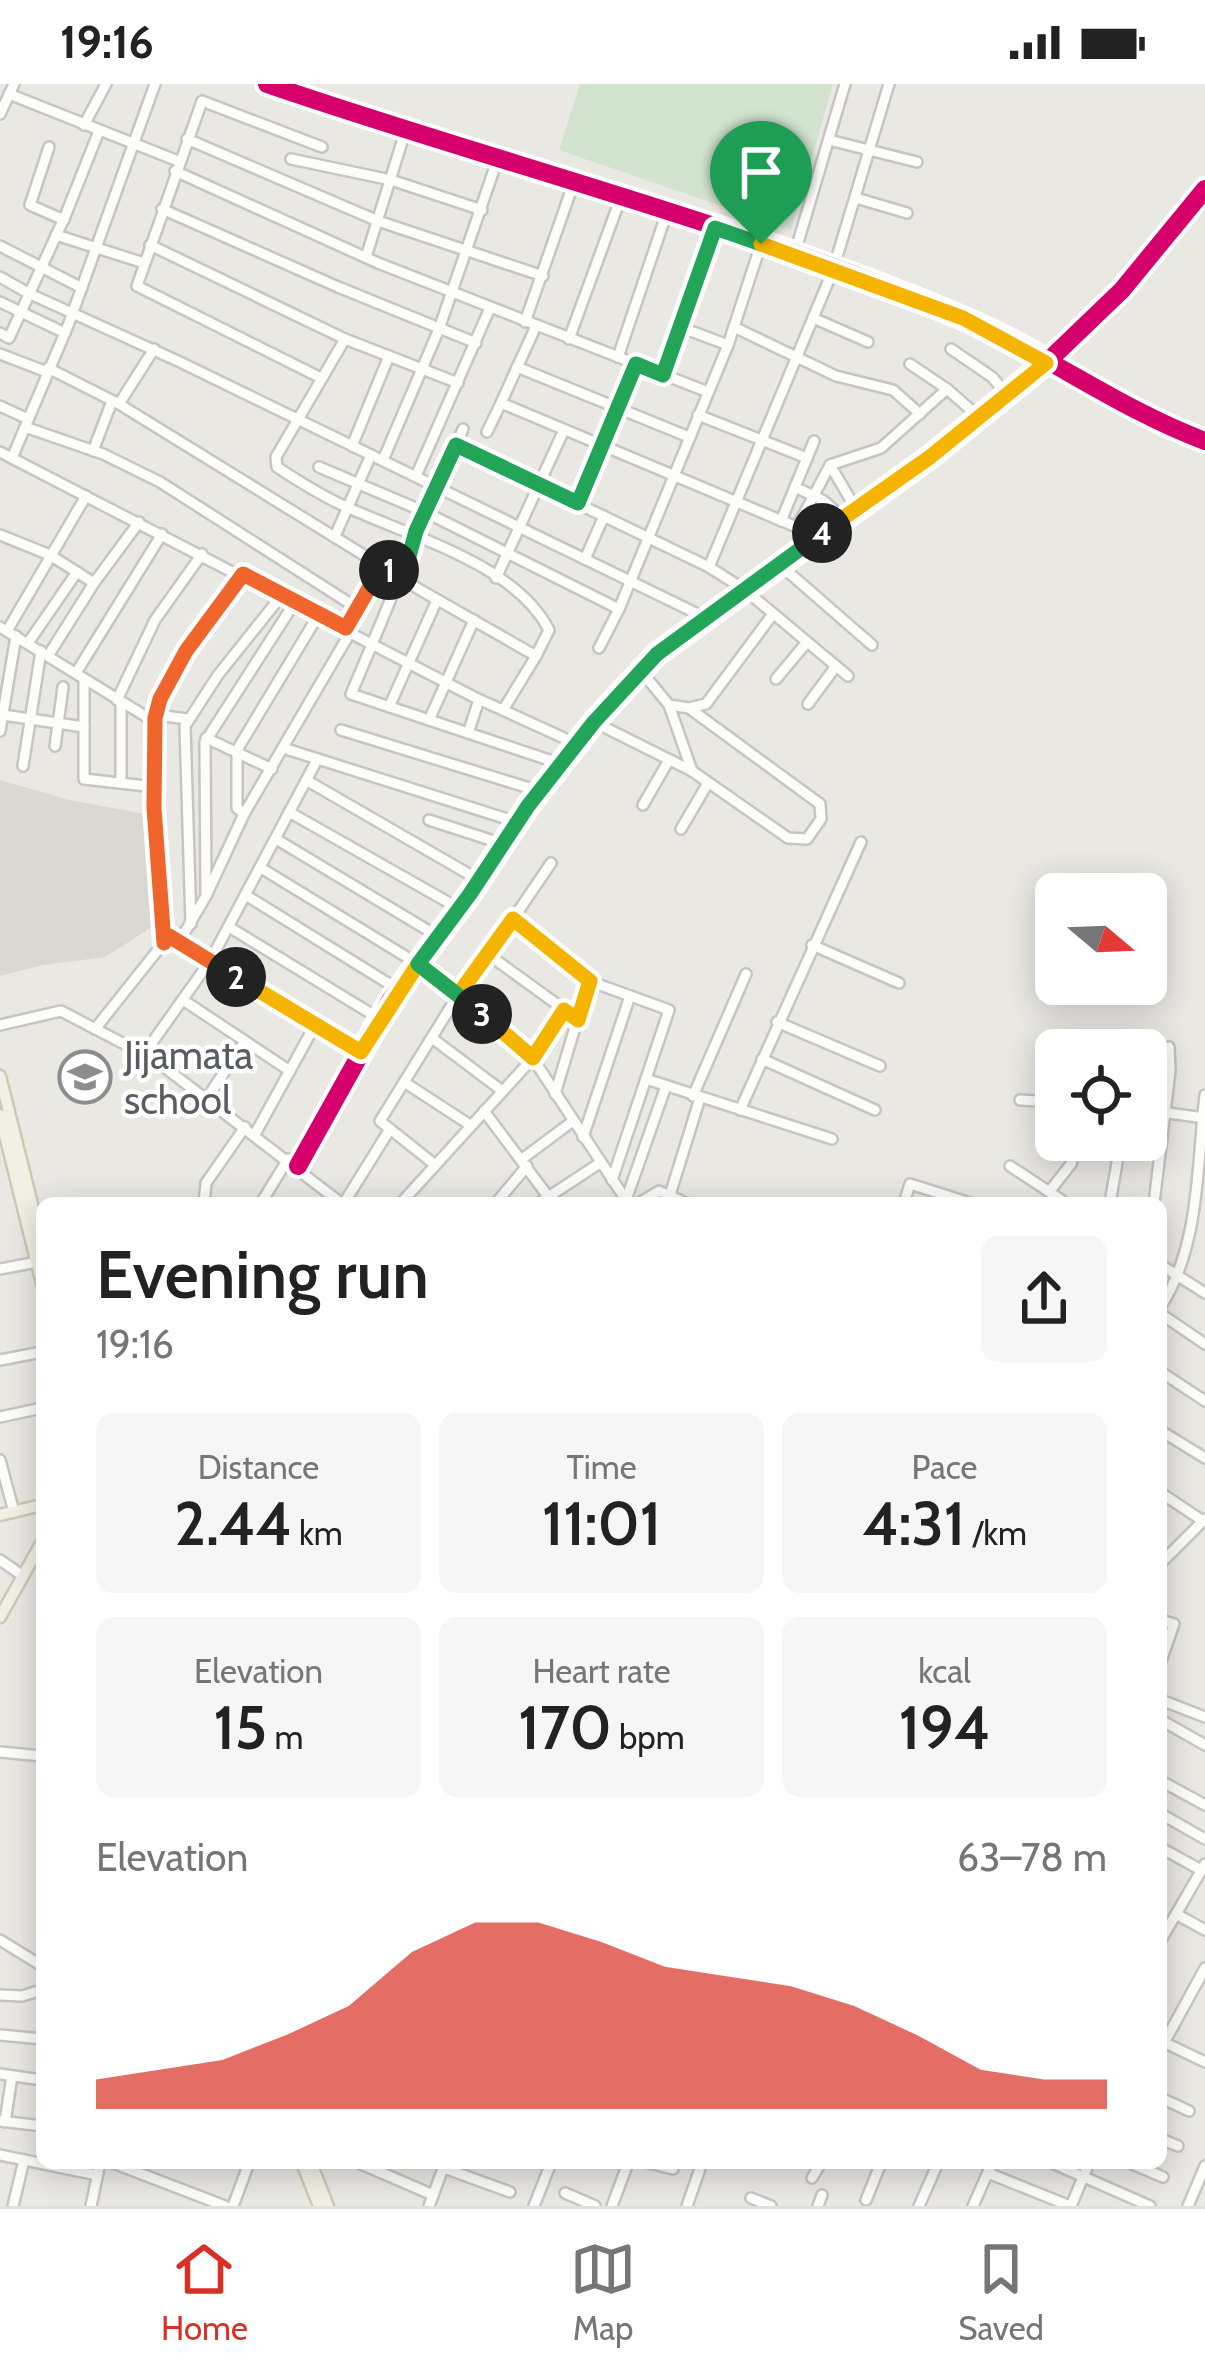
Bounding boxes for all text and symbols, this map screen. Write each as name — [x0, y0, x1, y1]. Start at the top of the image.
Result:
text: 19:16 — [60, 15, 154, 69]
pin — [710, 121, 812, 244]
icon: arrive — [728, 139, 794, 205]
pin: 4 — [792, 503, 852, 563]
text: 4 — [812, 513, 832, 553]
pin: 1 — [359, 540, 419, 600]
text: 1 — [383, 550, 395, 590]
north arrow — [1035, 873, 1167, 1005]
map controls — [1035, 873, 1167, 1161]
pin: 2 — [206, 947, 266, 1007]
text: 2 — [227, 957, 245, 997]
pin: 3 — [452, 984, 512, 1044]
text: 3 — [473, 994, 491, 1034]
button: locate — [1035, 1029, 1167, 1161]
place label: Jijamata school — [123, 1031, 254, 1124]
school or university icon: Jijamata school — [57, 1049, 113, 1105]
text: Evening run — [96, 1234, 429, 1315]
button: share — [981, 1236, 1107, 1362]
text: 19:16 — [96, 1320, 174, 1368]
text: Distance — [198, 1447, 319, 1487]
text: Time — [566, 1447, 637, 1487]
text: Pace — [912, 1447, 977, 1487]
text: 2.44 — [174, 1487, 292, 1560]
text: 11:01 — [542, 1487, 661, 1560]
text: 4:31 — [862, 1487, 965, 1560]
text: km — [292, 1513, 343, 1553]
text: /km — [965, 1513, 1027, 1553]
text: Elevation — [194, 1651, 323, 1691]
text: Heart rate — [532, 1651, 671, 1691]
text: kcal — [918, 1651, 971, 1691]
text: 15 — [214, 1691, 267, 1764]
text: 170 — [518, 1691, 612, 1764]
text: 194 — [899, 1691, 990, 1764]
text: m — [267, 1717, 303, 1757]
text: bpm — [612, 1717, 685, 1757]
text: Elevation — [96, 1833, 248, 1881]
text: 63–78 m — [957, 1833, 1107, 1881]
tab: Home — [161, 2236, 248, 2348]
tab: Map — [570, 2236, 636, 2348]
tab: Saved — [958, 2236, 1044, 2348]

